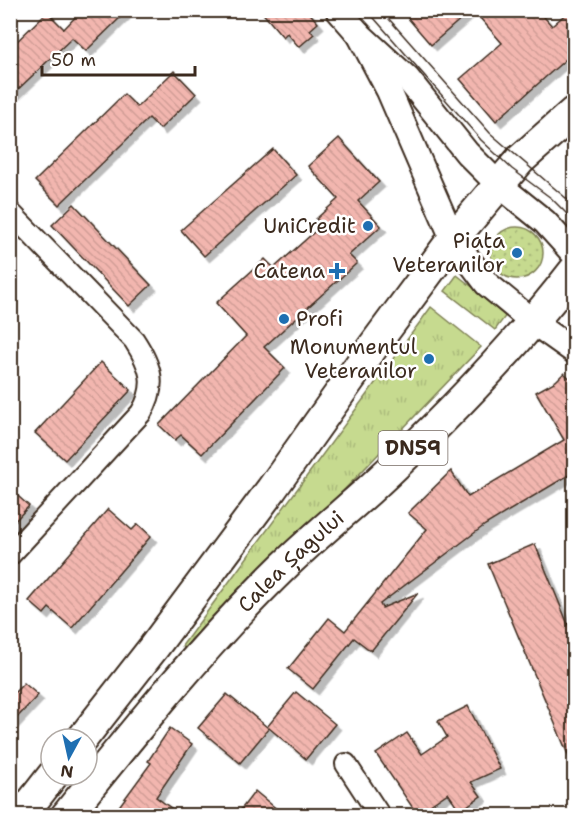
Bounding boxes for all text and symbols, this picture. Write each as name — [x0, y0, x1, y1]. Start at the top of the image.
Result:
scale bar — [42, 39, 195, 77]
text: 50 m — [51, 48, 96, 72]
place label: UniCredit — [263, 212, 356, 240]
marker: UniCredit — [361, 219, 375, 233]
place label: Piața Veteranilor — [392, 227, 505, 279]
marker: Piața Veteranilor — [510, 246, 524, 260]
place label: Catena — [253, 257, 325, 285]
marker: Catena — [330, 264, 344, 278]
place label: Profi — [296, 305, 343, 333]
marker: Profi — [277, 312, 291, 326]
place label: Monumentul Veteranilor — [290, 333, 418, 385]
marker: Monumentul Veteranilor — [422, 352, 436, 366]
road number: DN59 — [378, 431, 448, 465]
street label: Calea Șagului — [232, 504, 350, 619]
north arrow — [39, 727, 99, 787]
text: N — [59, 760, 75, 783]

